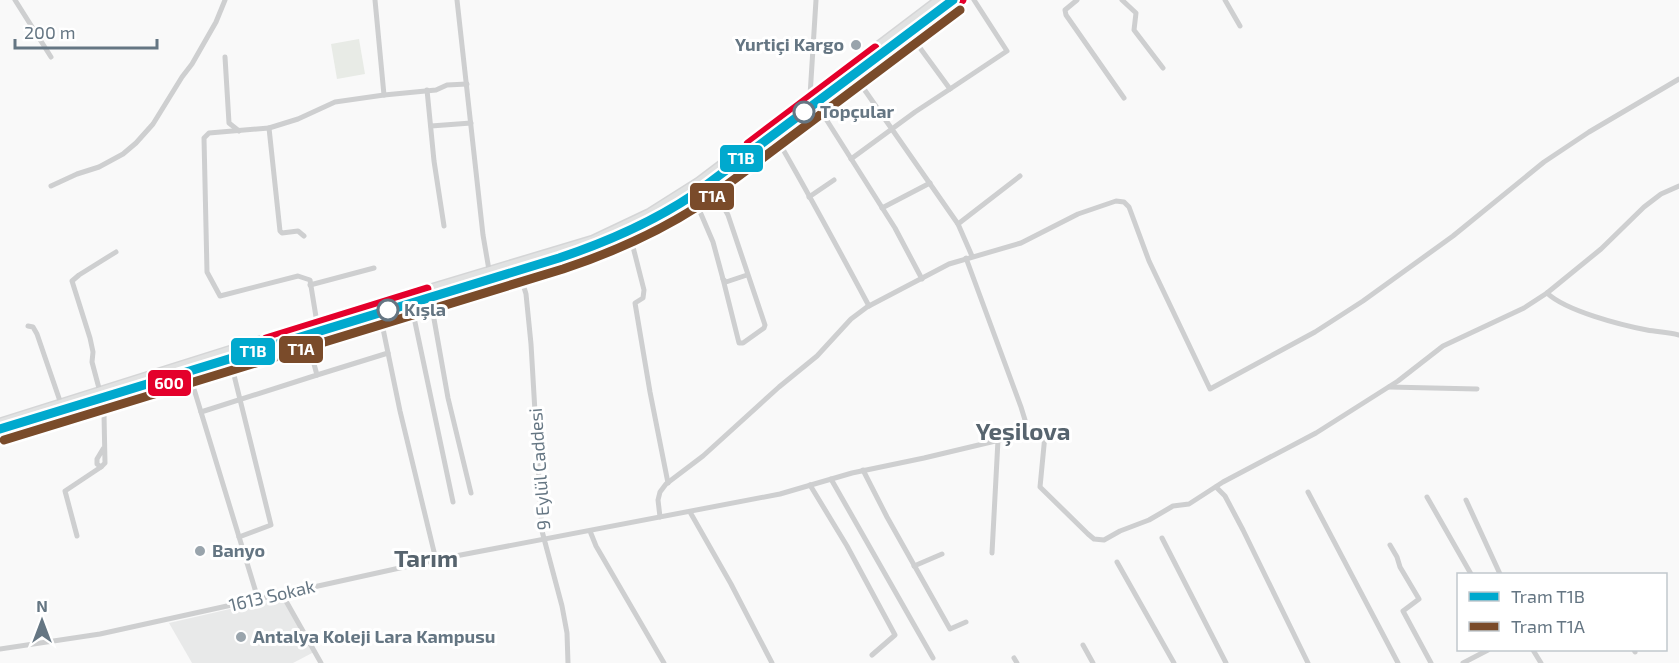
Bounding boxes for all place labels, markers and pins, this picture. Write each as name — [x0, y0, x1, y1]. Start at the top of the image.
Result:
place label: Yurtiçi Kargo — [735, 33, 844, 56]
marker: Yurtiçi Kargo — [849, 38, 863, 52]
place label: Topçular — [820, 100, 894, 123]
marker: Topçular — [793, 101, 815, 123]
place label: Kışla — [404, 298, 446, 321]
marker: Kışla — [377, 299, 399, 321]
place label: Banyo — [212, 539, 265, 561]
marker: Banyo — [193, 544, 207, 558]
place label: Antalya Koleji Lara Kampusu — [253, 625, 495, 647]
marker: Antalya Koleji Lara Kampusu — [234, 630, 248, 644]

